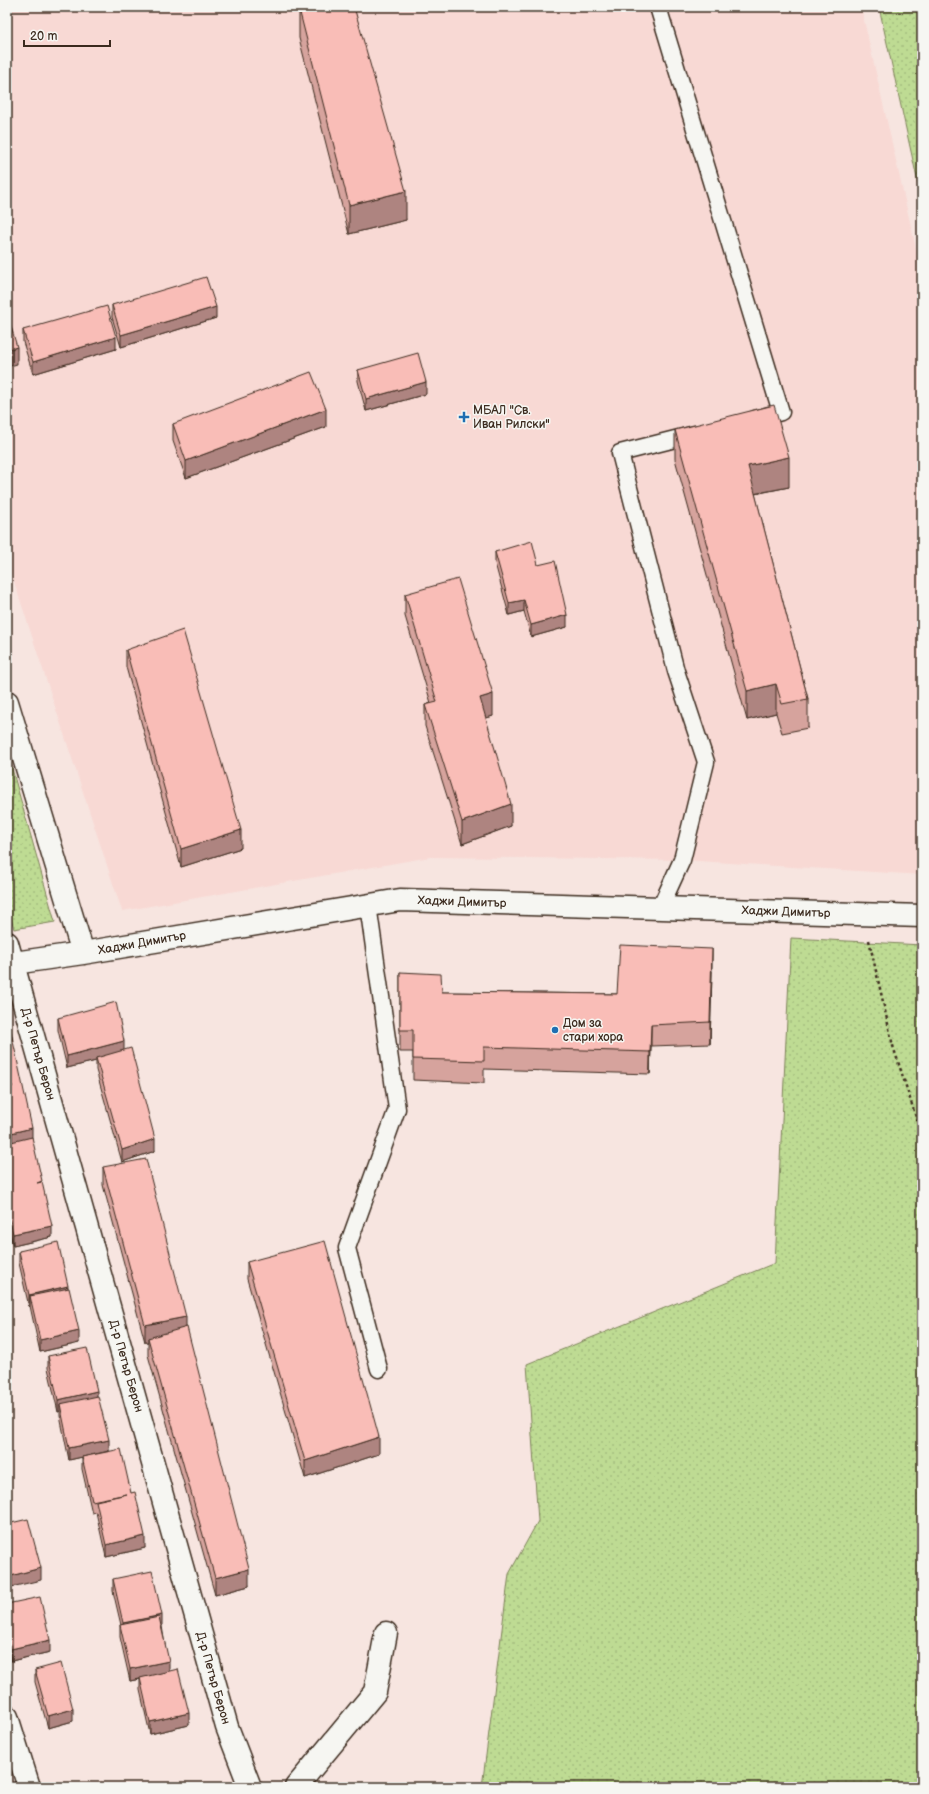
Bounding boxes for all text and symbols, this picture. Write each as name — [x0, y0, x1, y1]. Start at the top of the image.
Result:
scale bar — [24, 22, 110, 48]
text: 20 m — [30, 29, 57, 44]
place label: МБАЛ "Св. Иван Рилски" — [473, 403, 550, 432]
marker: МБАЛ "Св. Иван Рилски" — [458, 411, 470, 423]
street label: Хаджи Димитър — [417, 893, 507, 911]
street label: Хаджи Димитър — [741, 903, 831, 921]
street label: Хаджи Димитър — [97, 928, 187, 958]
street label: Д-р Петър Берон — [18, 1006, 58, 1102]
place label: Дом за стари хора — [563, 1016, 623, 1045]
marker: Дом за стари хора — [550, 1025, 560, 1035]
street label: Д-р Петър Берон — [106, 1318, 146, 1414]
street label: Д-р Петър Берон — [193, 1630, 233, 1726]

